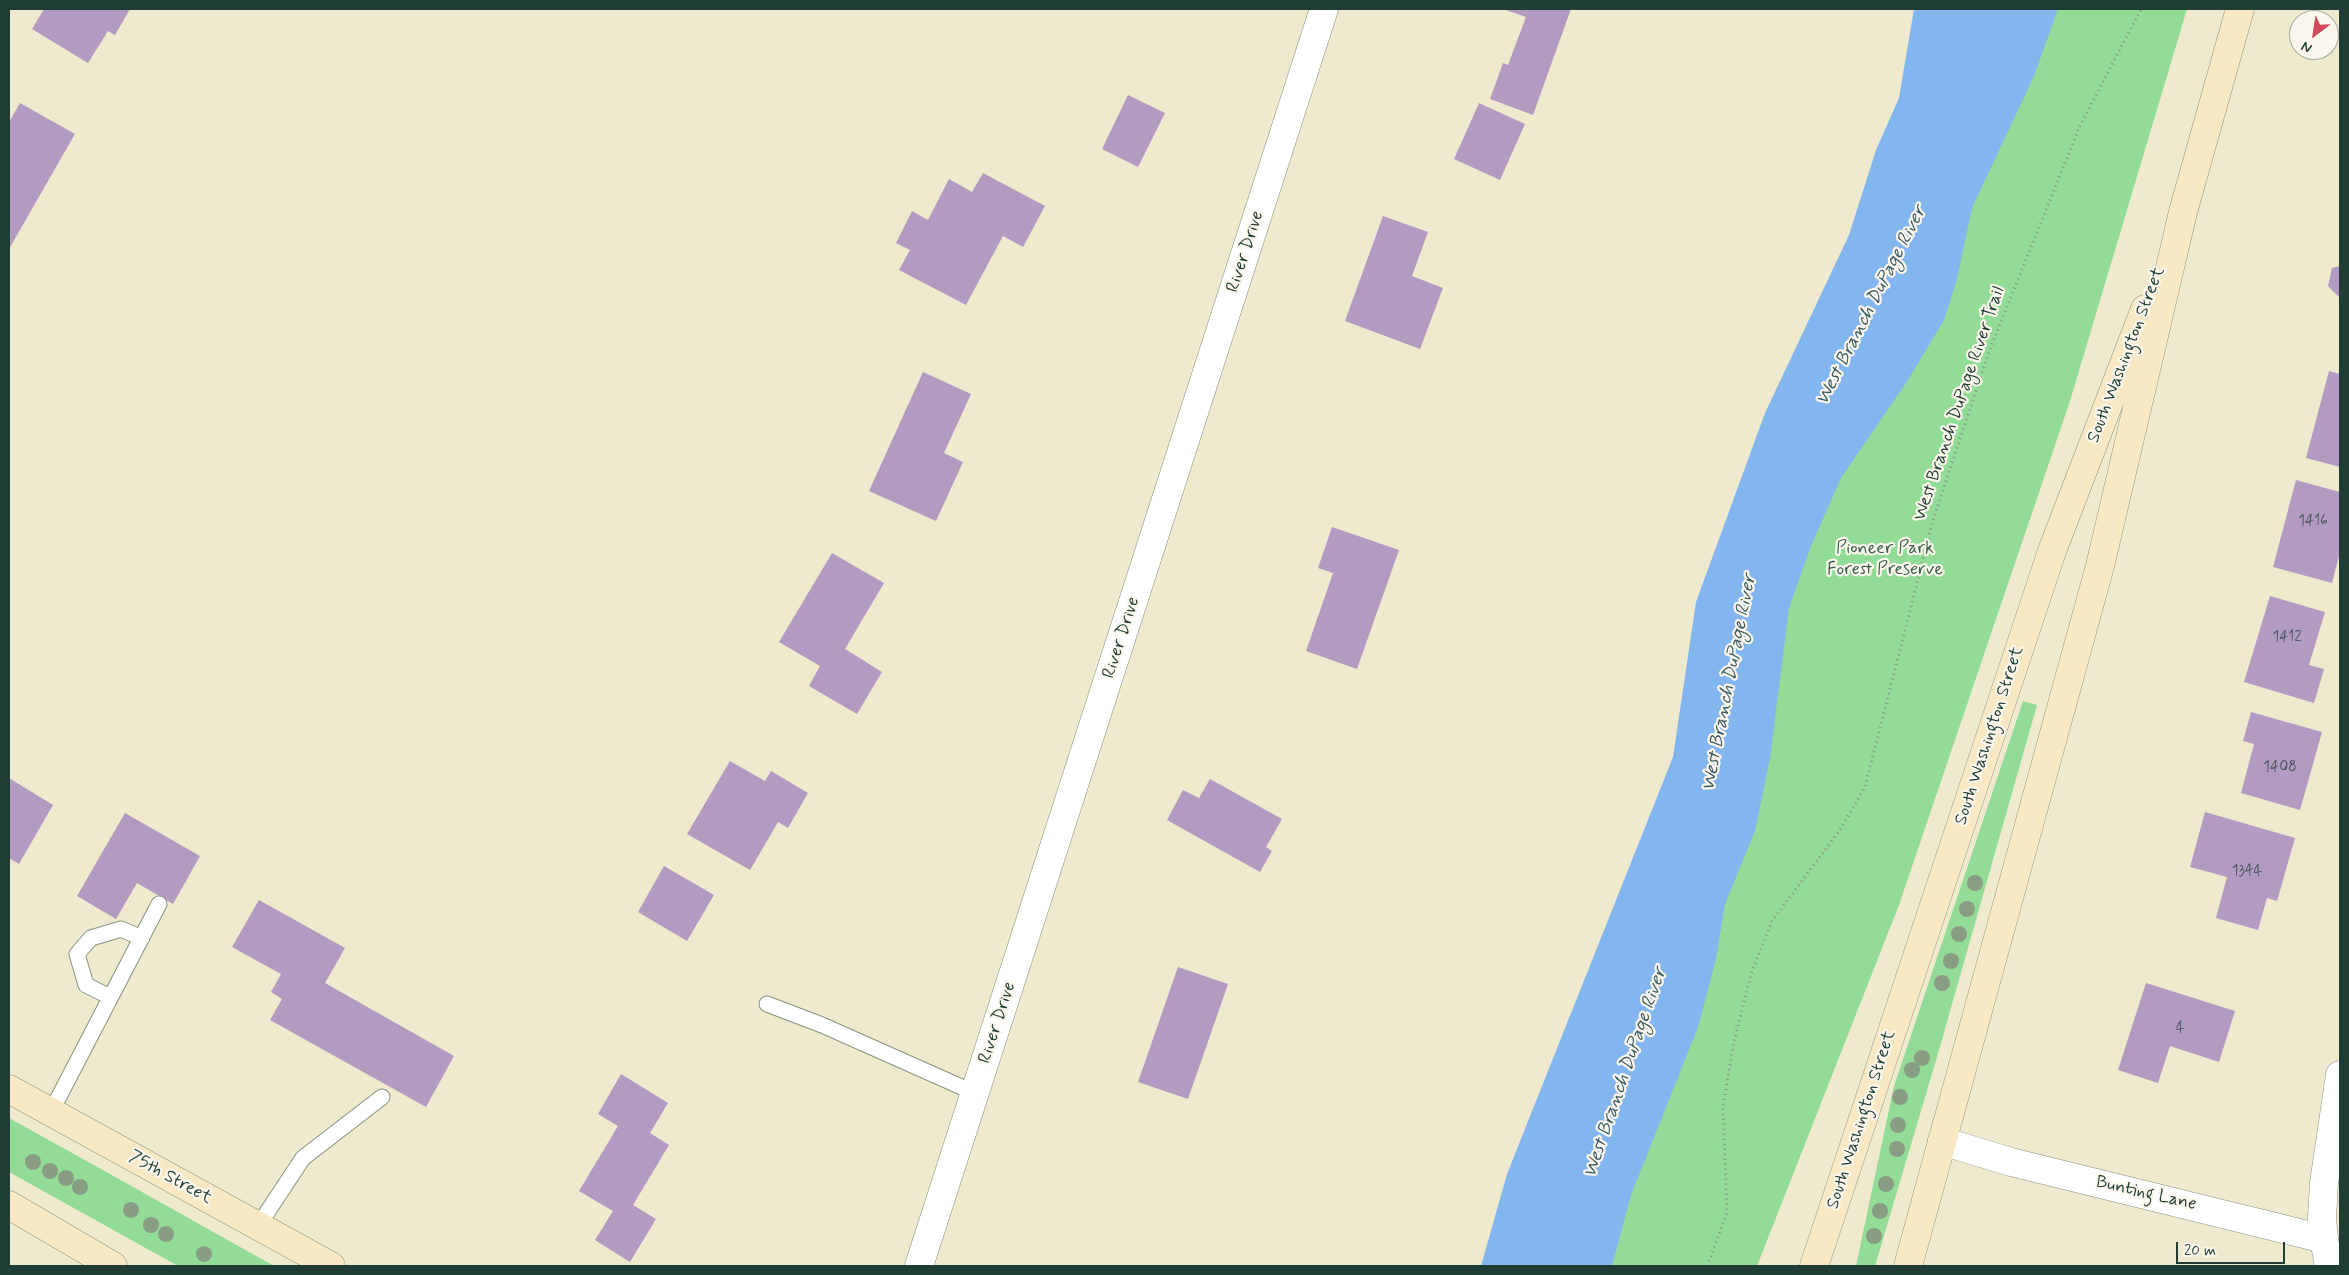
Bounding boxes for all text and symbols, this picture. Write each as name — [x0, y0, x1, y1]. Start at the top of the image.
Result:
north arrow — [2289, 10, 2339, 60]
text: N — [2298, 37, 2315, 57]
water label: West Branch DuPage River — [1812, 203, 1932, 409]
street label: River Drive — [1223, 209, 1269, 295]
street label: South Washington Street — [2083, 264, 2171, 446]
street label: West Branch DuPage River Trail — [1910, 284, 2010, 524]
house number: 1416 — [2298, 513, 2328, 531]
park label: Pioneer Park Forest Preserve — [1827, 538, 1943, 580]
water label: West Branch DuPage River — [1698, 573, 1762, 793]
street label: River Drive — [1099, 595, 1145, 681]
house number: 1412 — [2273, 629, 2301, 647]
street label: South Washington Street — [1951, 644, 2029, 828]
house number: 1408 — [2263, 759, 2297, 777]
house number: 1344 — [2232, 863, 2262, 881]
water label: West Branch DuPage River — [1579, 965, 1673, 1181]
street label: River Drive — [975, 980, 1021, 1066]
house number: 4 — [2176, 1020, 2184, 1038]
street label: South Washington Street — [1823, 1028, 1901, 1212]
street label: 75th Street — [124, 1146, 216, 1210]
street label: Bunting Lane — [2094, 1172, 2198, 1216]
scale bar — [2179, 1232, 2288, 1264]
text: 20 m — [2184, 1241, 2216, 1261]

